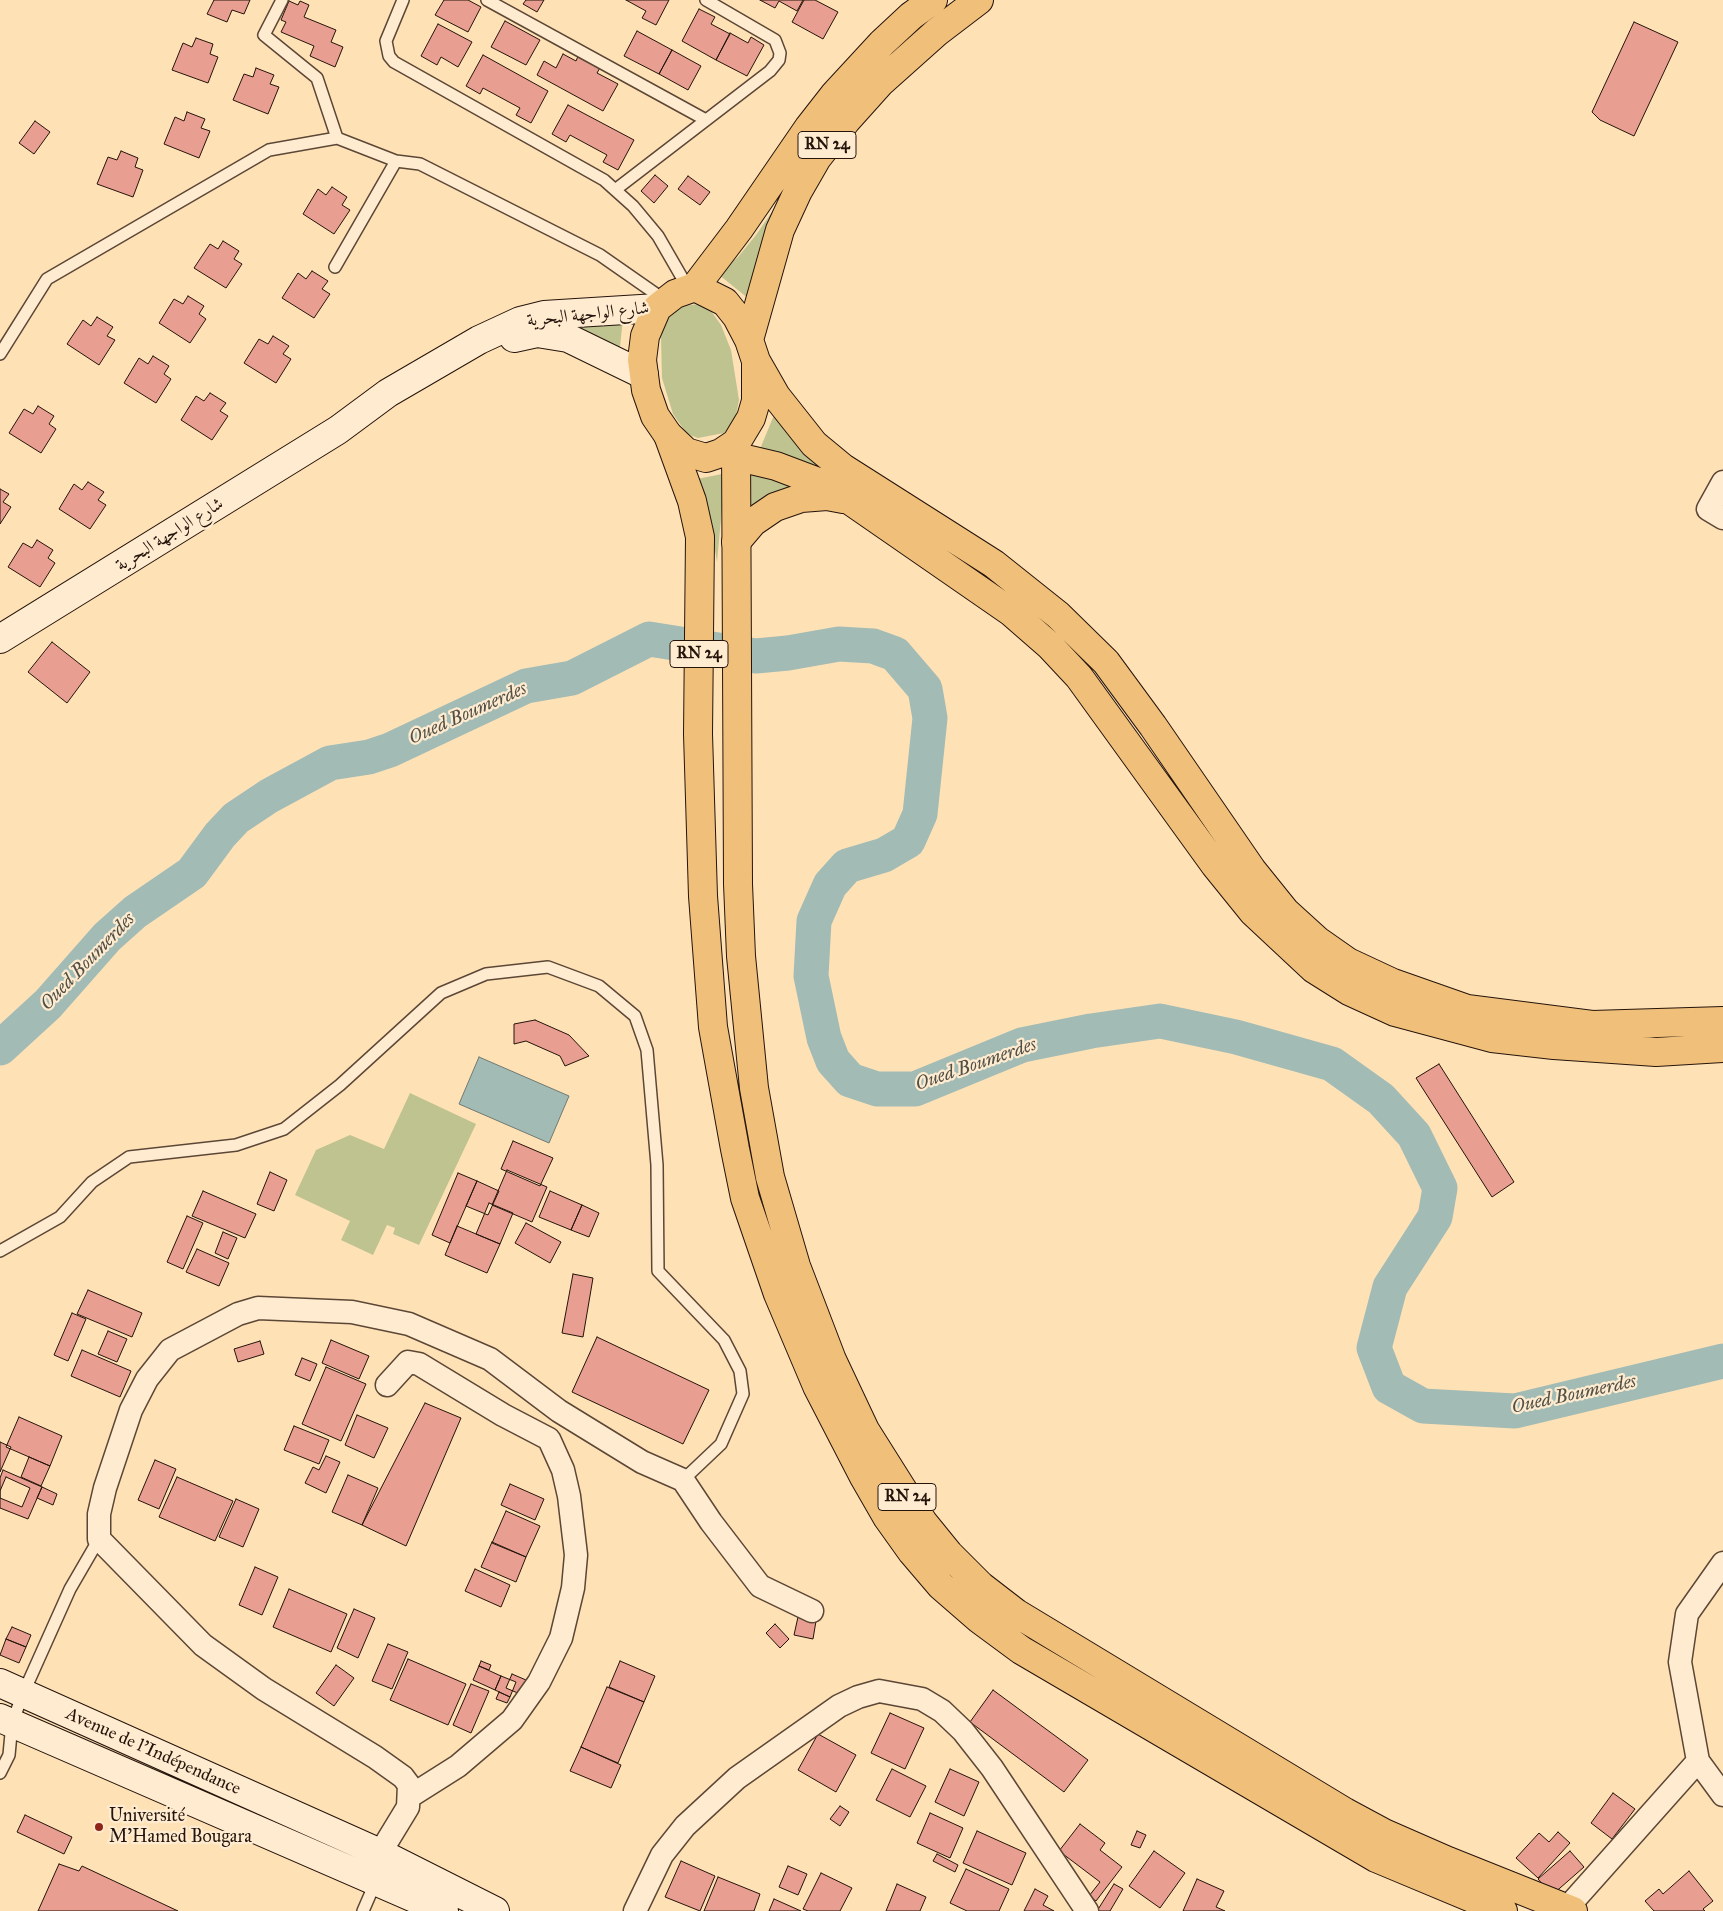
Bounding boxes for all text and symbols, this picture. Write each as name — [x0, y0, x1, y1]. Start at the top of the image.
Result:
road number: RN 24 — [798, 132, 856, 158]
street label: شارع الواجهة البحرية — [526, 298, 650, 332]
street label: شارع الواجهة البحرية — [112, 493, 228, 577]
road number: RN 24 — [670, 641, 728, 668]
water label: Oued Boumerdes — [406, 678, 530, 750]
water label: Oued Boumerdes — [36, 909, 140, 1015]
water label: Oued Boumerdes — [912, 1034, 1040, 1096]
water label: Oued Boumerdes — [1510, 1371, 1638, 1419]
road number: RN 24 — [878, 1484, 936, 1510]
street label: Avenue de l'Indépendance — [62, 1704, 244, 1800]
place label: Université M'Hamed Bougara — [109, 1806, 252, 1848]
marker: Université M'Hamed Bougara — [93, 1821, 105, 1833]

